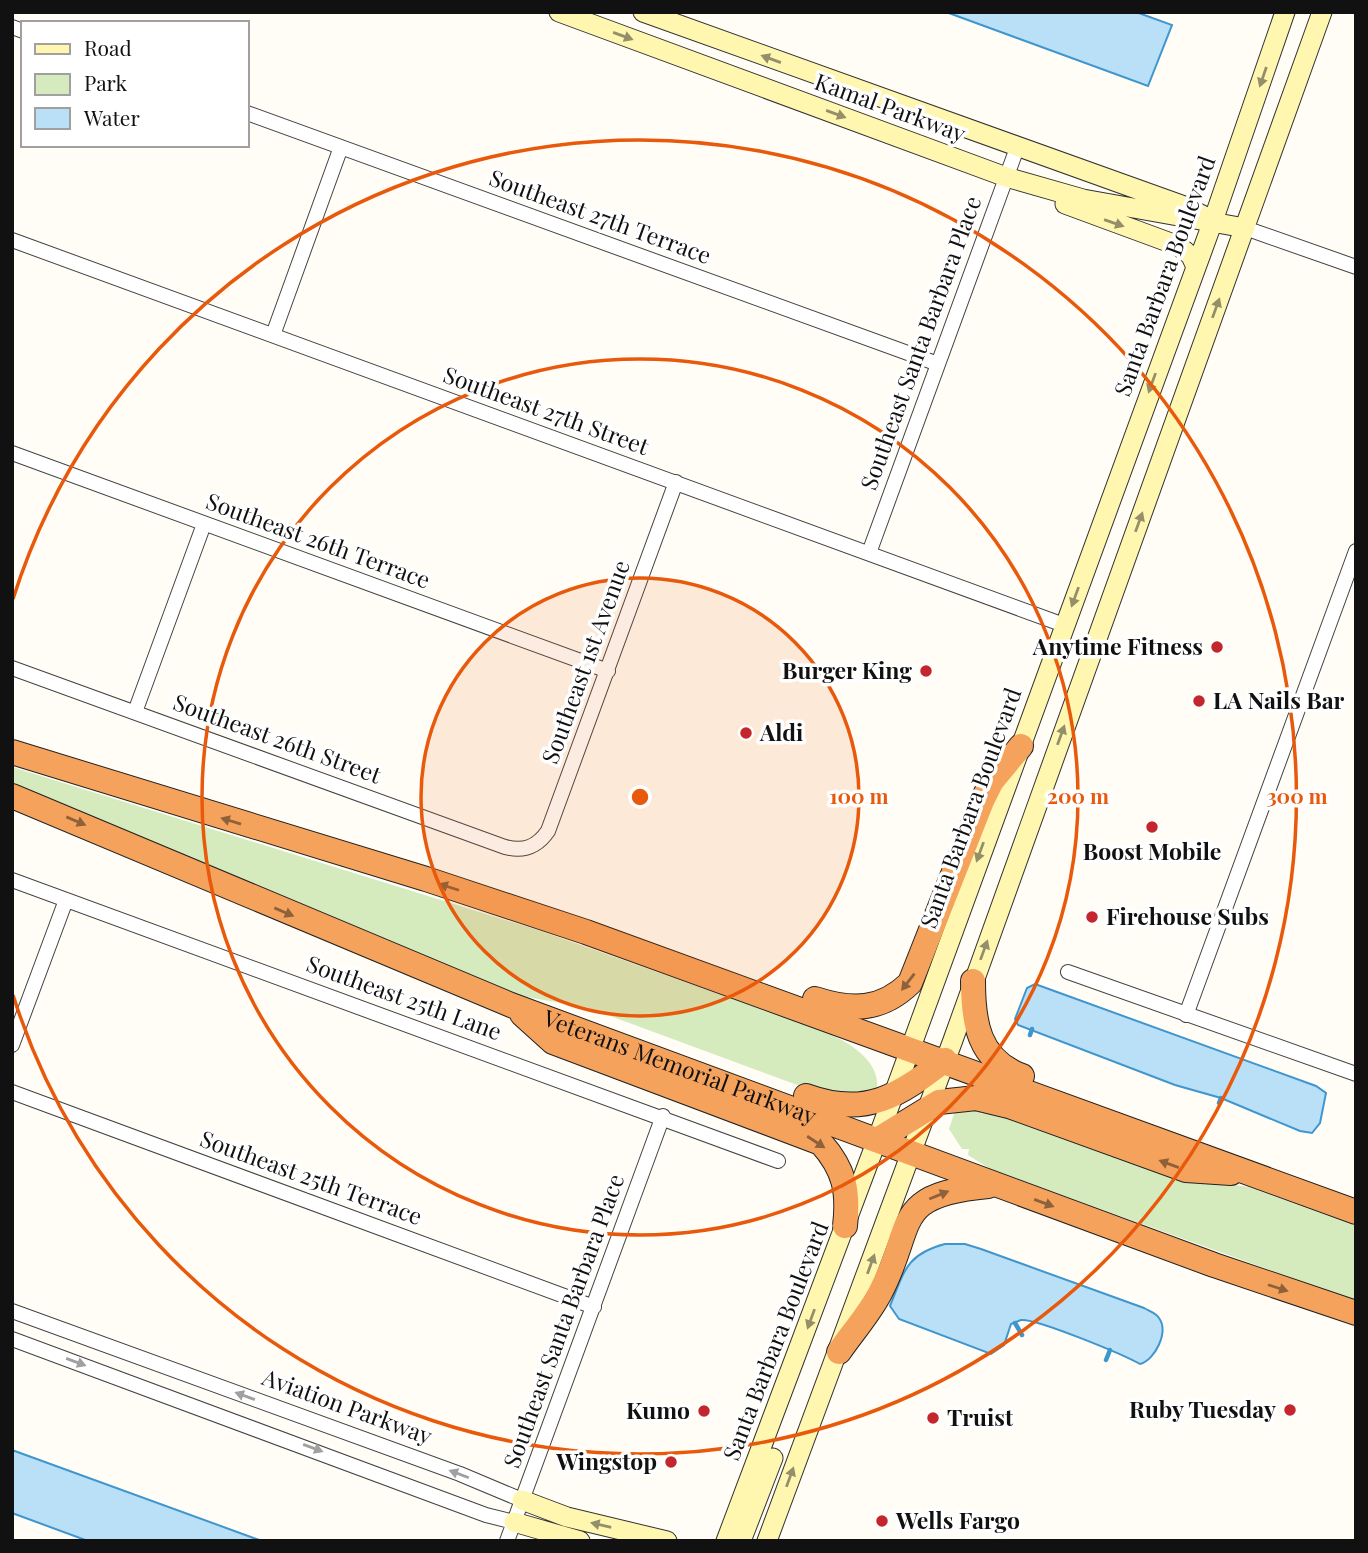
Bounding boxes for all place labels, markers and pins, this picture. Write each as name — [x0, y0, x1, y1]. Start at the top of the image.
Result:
place label: Anytime Fitness — [1032, 630, 1203, 661]
marker: Anytime Fitness — [1209, 639, 1225, 655]
place label: Burger King — [782, 654, 912, 685]
marker: Burger King — [918, 663, 934, 679]
place label: LA Nails Bar — [1213, 684, 1345, 715]
marker: LA Nails Bar — [1191, 693, 1207, 709]
place label: Aldi — [759, 716, 803, 747]
marker: Aldi — [738, 725, 754, 741]
centre of rings — [628, 785, 652, 809]
marker: Boost Mobile — [1144, 819, 1160, 835]
place label: Boost Mobile — [1083, 835, 1221, 866]
place label: Firehouse Subs — [1106, 900, 1269, 931]
marker: Firehouse Subs — [1084, 909, 1100, 925]
place label: Ruby Tuesday — [1129, 1393, 1276, 1424]
place label: Kumo — [626, 1394, 690, 1425]
place label: Truist — [947, 1401, 1014, 1432]
marker: Ruby Tuesday — [1282, 1402, 1298, 1418]
marker: Kumo — [696, 1403, 712, 1419]
marker: Truist — [925, 1410, 941, 1426]
place label: Wingstop — [555, 1445, 657, 1476]
marker: Wingstop — [663, 1454, 679, 1470]
place label: Wells Fargo — [895, 1504, 1020, 1535]
marker: Wells Fargo — [874, 1513, 890, 1529]

